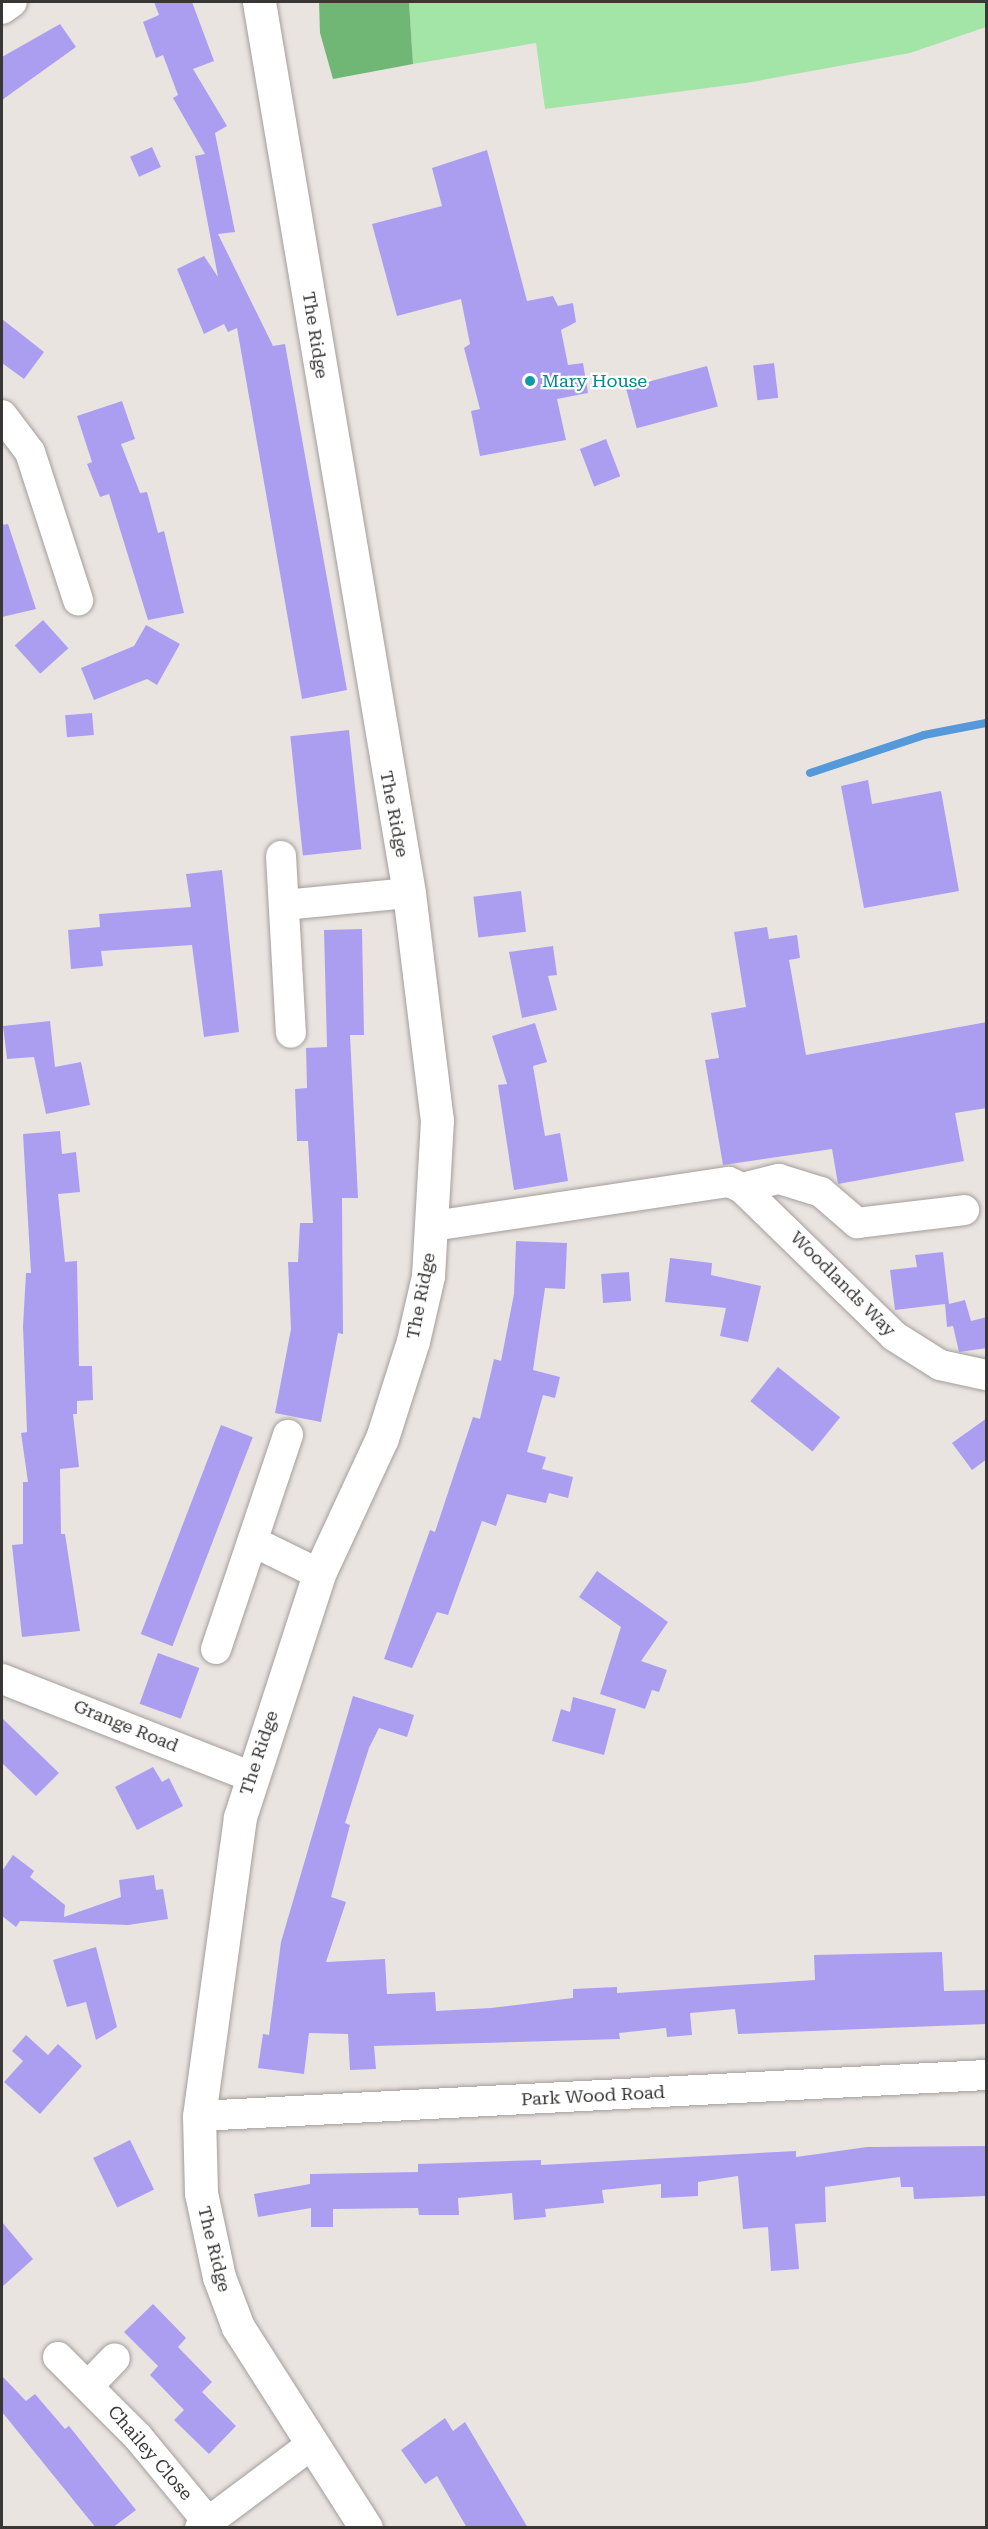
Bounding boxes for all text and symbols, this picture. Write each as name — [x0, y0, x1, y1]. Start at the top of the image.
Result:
street label: The Ridge — [297, 290, 333, 380]
place label: Mary House — [542, 370, 647, 392]
marker: Mary House — [523, 374, 537, 388]
street label: The Ridge — [375, 769, 413, 859]
street label: Woodlands Way — [786, 1227, 900, 1341]
street label: The Ridge — [402, 1251, 440, 1341]
street label: Grange Road — [70, 1695, 182, 1757]
street label: The Ridge — [235, 1708, 283, 1798]
street label: Park Wood Road — [520, 2081, 666, 2111]
street label: The Ridge — [193, 2204, 235, 2294]
street label: Chailey Close — [103, 2401, 197, 2505]

